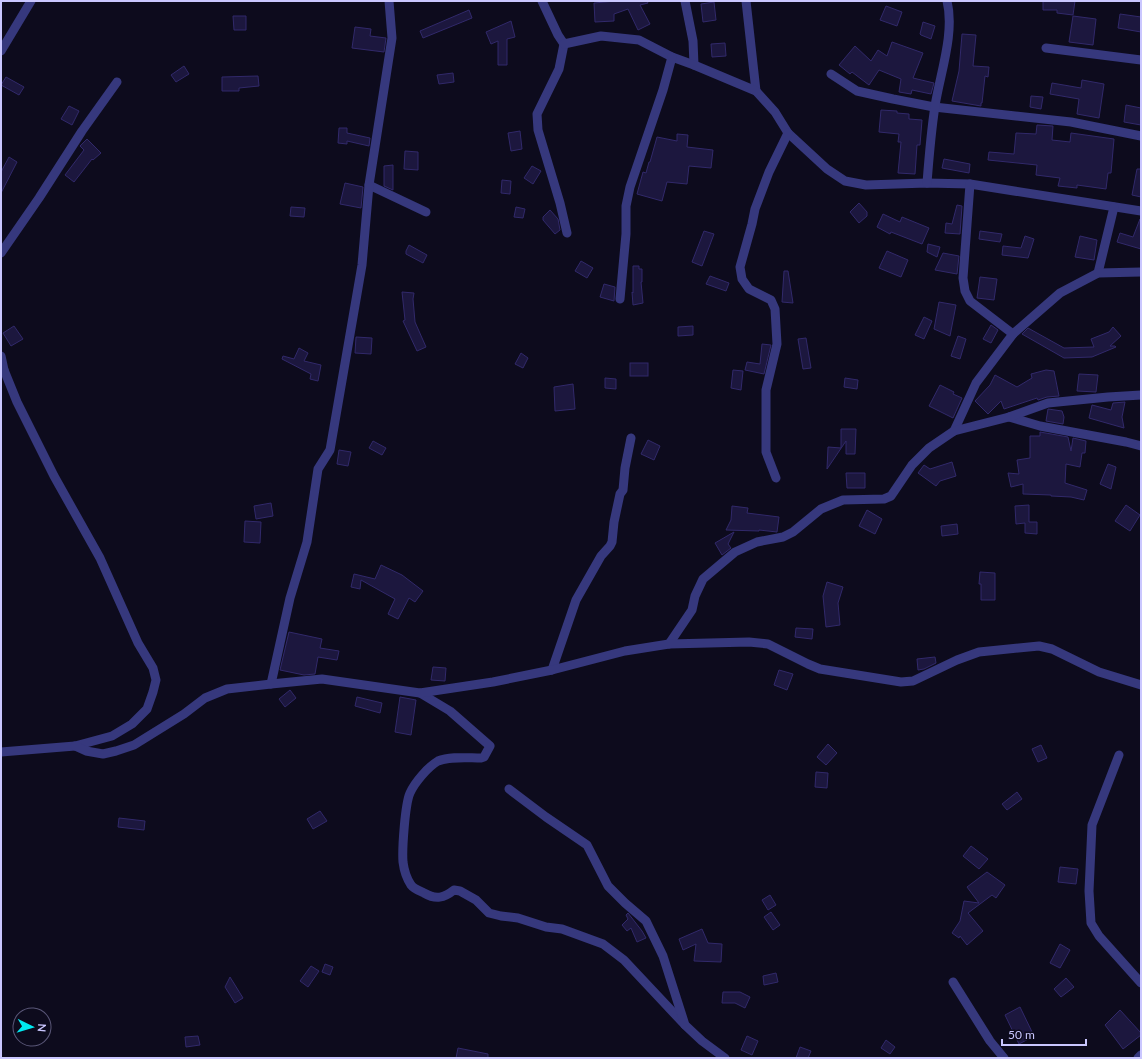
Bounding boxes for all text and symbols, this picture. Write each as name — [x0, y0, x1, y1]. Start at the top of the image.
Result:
north arrow — [12, 1007, 52, 1047]
scale bar — [1002, 1021, 1086, 1047]
text: N — [36, 1023, 49, 1033]
text: 50 m — [1008, 1027, 1035, 1042]

